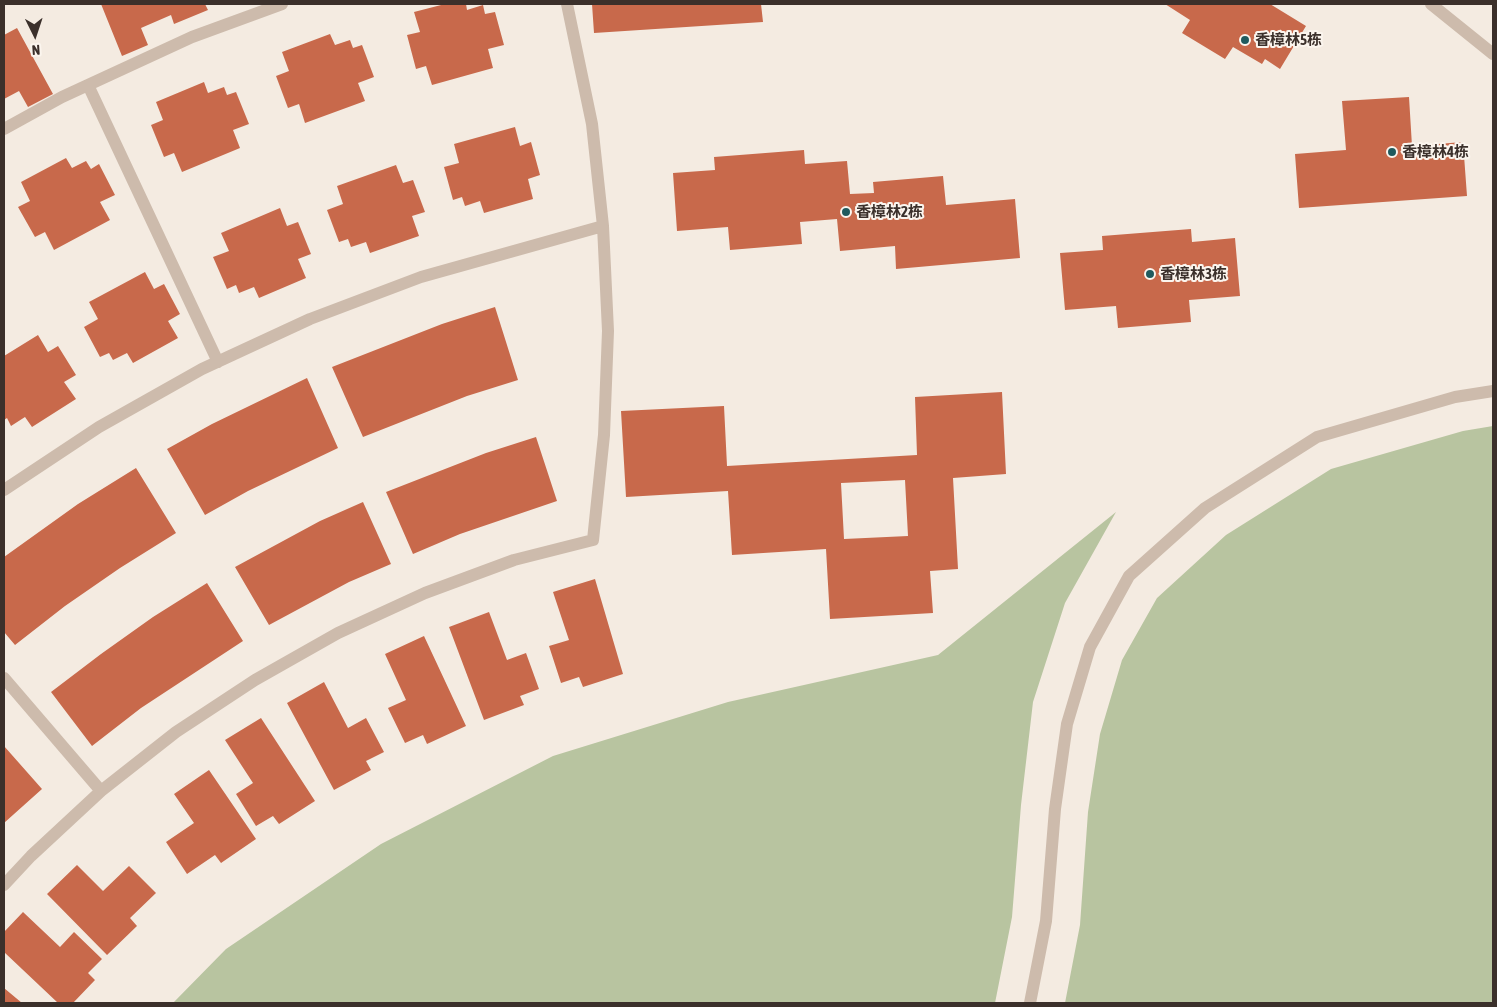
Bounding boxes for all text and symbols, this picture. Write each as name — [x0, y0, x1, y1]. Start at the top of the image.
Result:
north arrow — [10, 10, 60, 60]
place label: 香樟林5栋 — [1255, 31, 1322, 49]
marker: 香樟林5栋 — [1239, 34, 1251, 46]
text: N — [31, 42, 41, 58]
place label: 香樟林4栋 — [1402, 143, 1469, 161]
marker: 香樟林4栋 — [1386, 146, 1398, 158]
place label: 香樟林2栋 — [856, 203, 923, 221]
marker: 香樟林2栋 — [840, 206, 852, 218]
place label: 香樟林3栋 — [1160, 265, 1227, 283]
marker: 香樟林3栋 — [1144, 268, 1156, 280]

